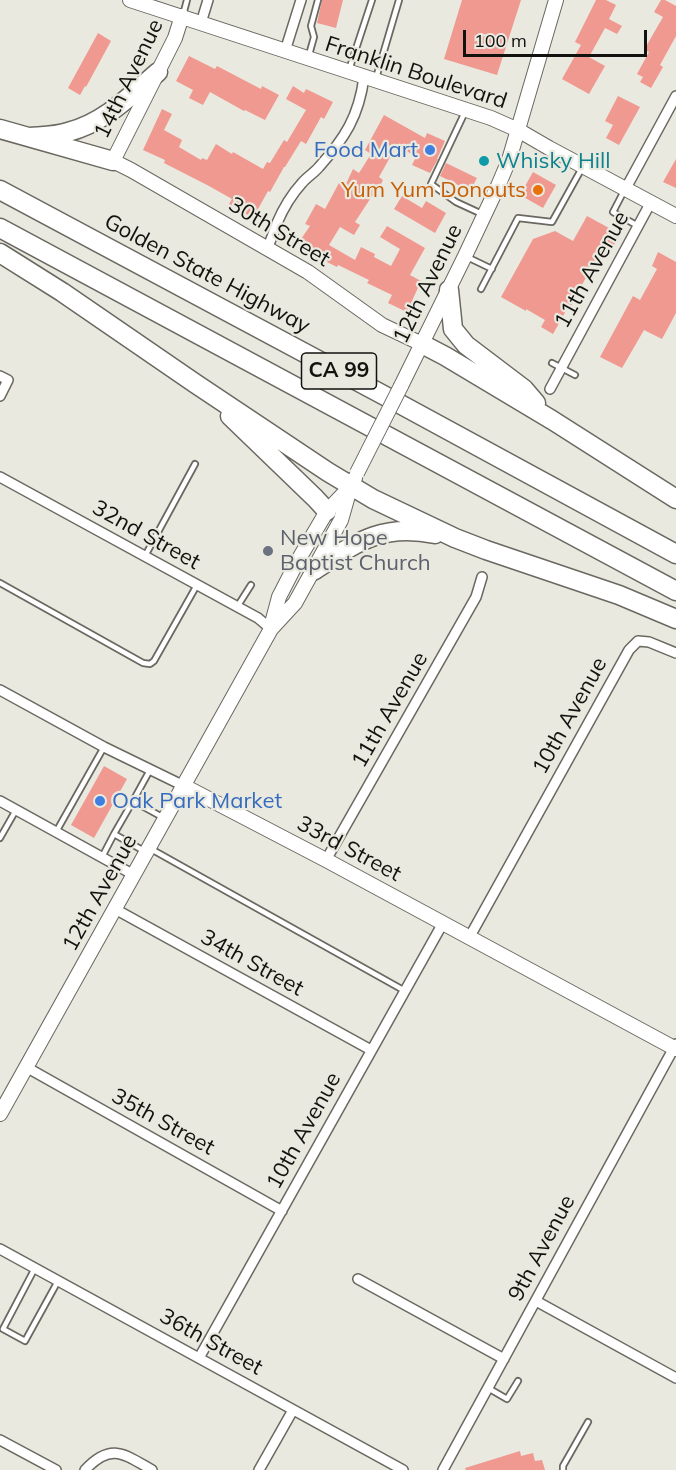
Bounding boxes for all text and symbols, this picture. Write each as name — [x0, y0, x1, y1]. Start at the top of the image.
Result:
street label: 14th Avenue — [89, 15, 169, 143]
scale bar — [466, 18, 650, 56]
text: 100 m — [474, 29, 527, 52]
street label: Franklin Boulevard — [322, 31, 510, 115]
place label: Food Mart — [314, 137, 418, 163]
marker: Food Mart — [423, 143, 437, 157]
place label: Whisky Hill — [496, 148, 610, 174]
marker: Whisky Hill — [477, 154, 491, 168]
place label: Yum Yum Donouts — [341, 177, 526, 203]
marker: Yum Yum Donouts — [531, 183, 545, 197]
street label: 30th Street — [224, 191, 334, 273]
street label: 11th Avenue — [549, 207, 635, 333]
street label: Golden State Highway — [100, 209, 314, 339]
street label: 12th Avenue — [388, 220, 468, 348]
road number: CA 99 — [302, 353, 376, 389]
street label: 32nd Street — [88, 495, 204, 575]
place label: New Hope Baptist Church — [280, 525, 431, 576]
marker: New Hope Baptist Church — [261, 544, 275, 558]
street label: 11th Avenue — [346, 647, 434, 773]
street label: 10th Avenue — [527, 653, 613, 779]
place label: Oak Park Market — [112, 788, 282, 814]
marker: Oak Park Market — [93, 794, 107, 808]
street label: 33rd Street — [292, 811, 406, 887]
street label: 12th Avenue — [57, 830, 143, 956]
street label: 34th Street — [196, 924, 308, 1002]
street label: 10th Avenue — [261, 1068, 347, 1194]
street label: 35th Street — [107, 1083, 219, 1161]
street label: 9th Avenue — [503, 1191, 581, 1305]
street label: 36th Street — [155, 1303, 267, 1381]

